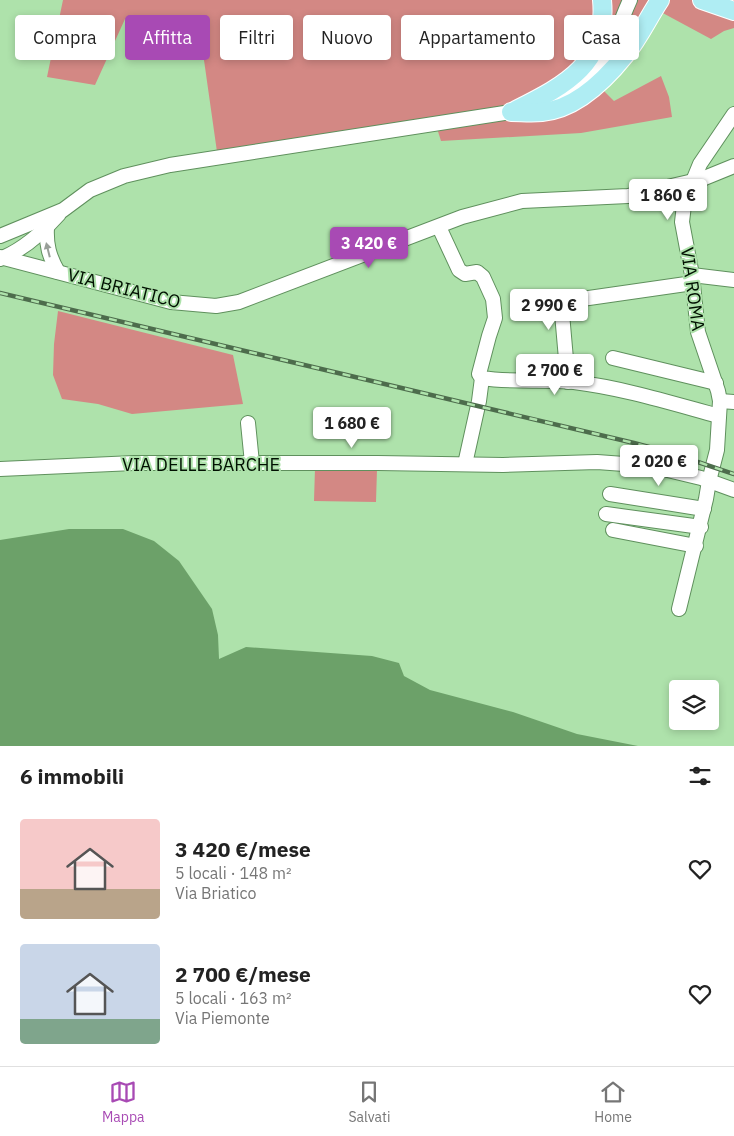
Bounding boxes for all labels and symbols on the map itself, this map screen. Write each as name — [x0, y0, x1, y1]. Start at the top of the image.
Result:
pin: 1 860 € — [622, 178, 714, 221]
pin: 3 420 € — [323, 226, 415, 269]
one-way arrow — [44, 243, 52, 258]
street label: VIA ROMA — [676, 246, 710, 333]
street label: VIA BRIATICO — [65, 263, 183, 313]
pin: 2 990 € — [503, 288, 595, 331]
pin: 2 700 € — [509, 354, 601, 396]
pin: 1 680 € — [306, 406, 398, 449]
pin: 2 020 € — [613, 444, 705, 487]
street label: VIA DELLE BARCHE — [122, 453, 280, 476]

